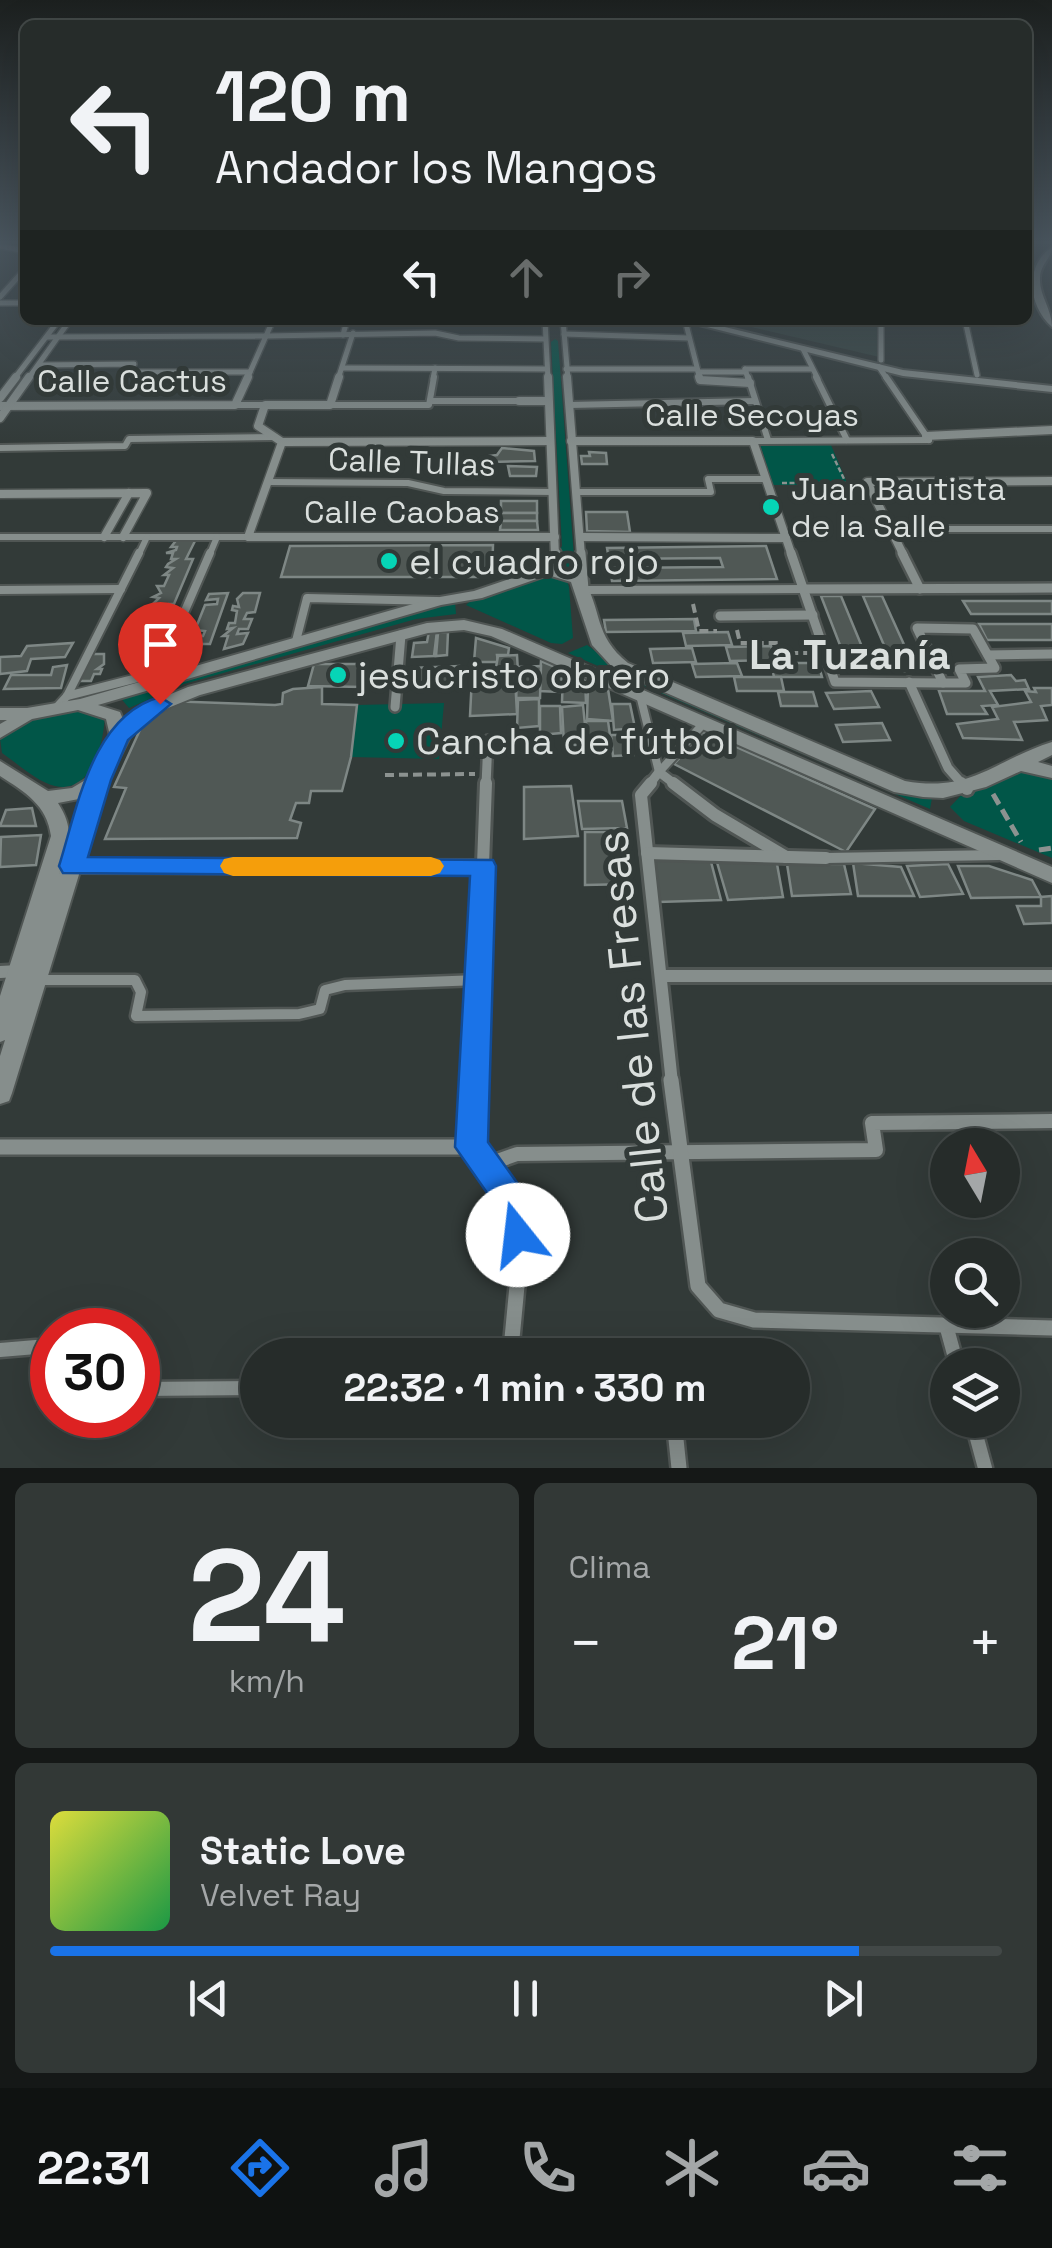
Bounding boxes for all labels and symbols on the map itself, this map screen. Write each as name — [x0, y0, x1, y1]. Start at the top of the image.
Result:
street label: Calle Cactus — [37, 361, 227, 401]
street label: Calle Secoyas — [645, 395, 859, 435]
street label: Calle Tullas — [327, 439, 497, 485]
place label: Juan Bautista de la Salle — [791, 469, 1006, 546]
street label: Calle Caobas — [304, 492, 500, 532]
marker: Juan Bautista de la Salle — [760, 496, 782, 518]
place label: el cuadro rojo — [409, 537, 659, 585]
marker: el cuadro rojo — [378, 550, 400, 572]
pin — [118, 602, 203, 705]
district label: La Tuzanía — [749, 630, 951, 681]
place label: jesucristo obrero — [357, 651, 670, 699]
marker: jesucristo obrero — [327, 664, 349, 686]
place label: Cancha de fútbol — [416, 717, 735, 765]
marker: Cancha de fútbol — [385, 730, 407, 752]
street label: Calle de las Fresas — [583, 828, 681, 1226]
north arrow — [930, 1128, 1020, 1218]
position arrow — [466, 1183, 570, 1287]
speed limit sign: 30 — [30, 1308, 160, 1438]

